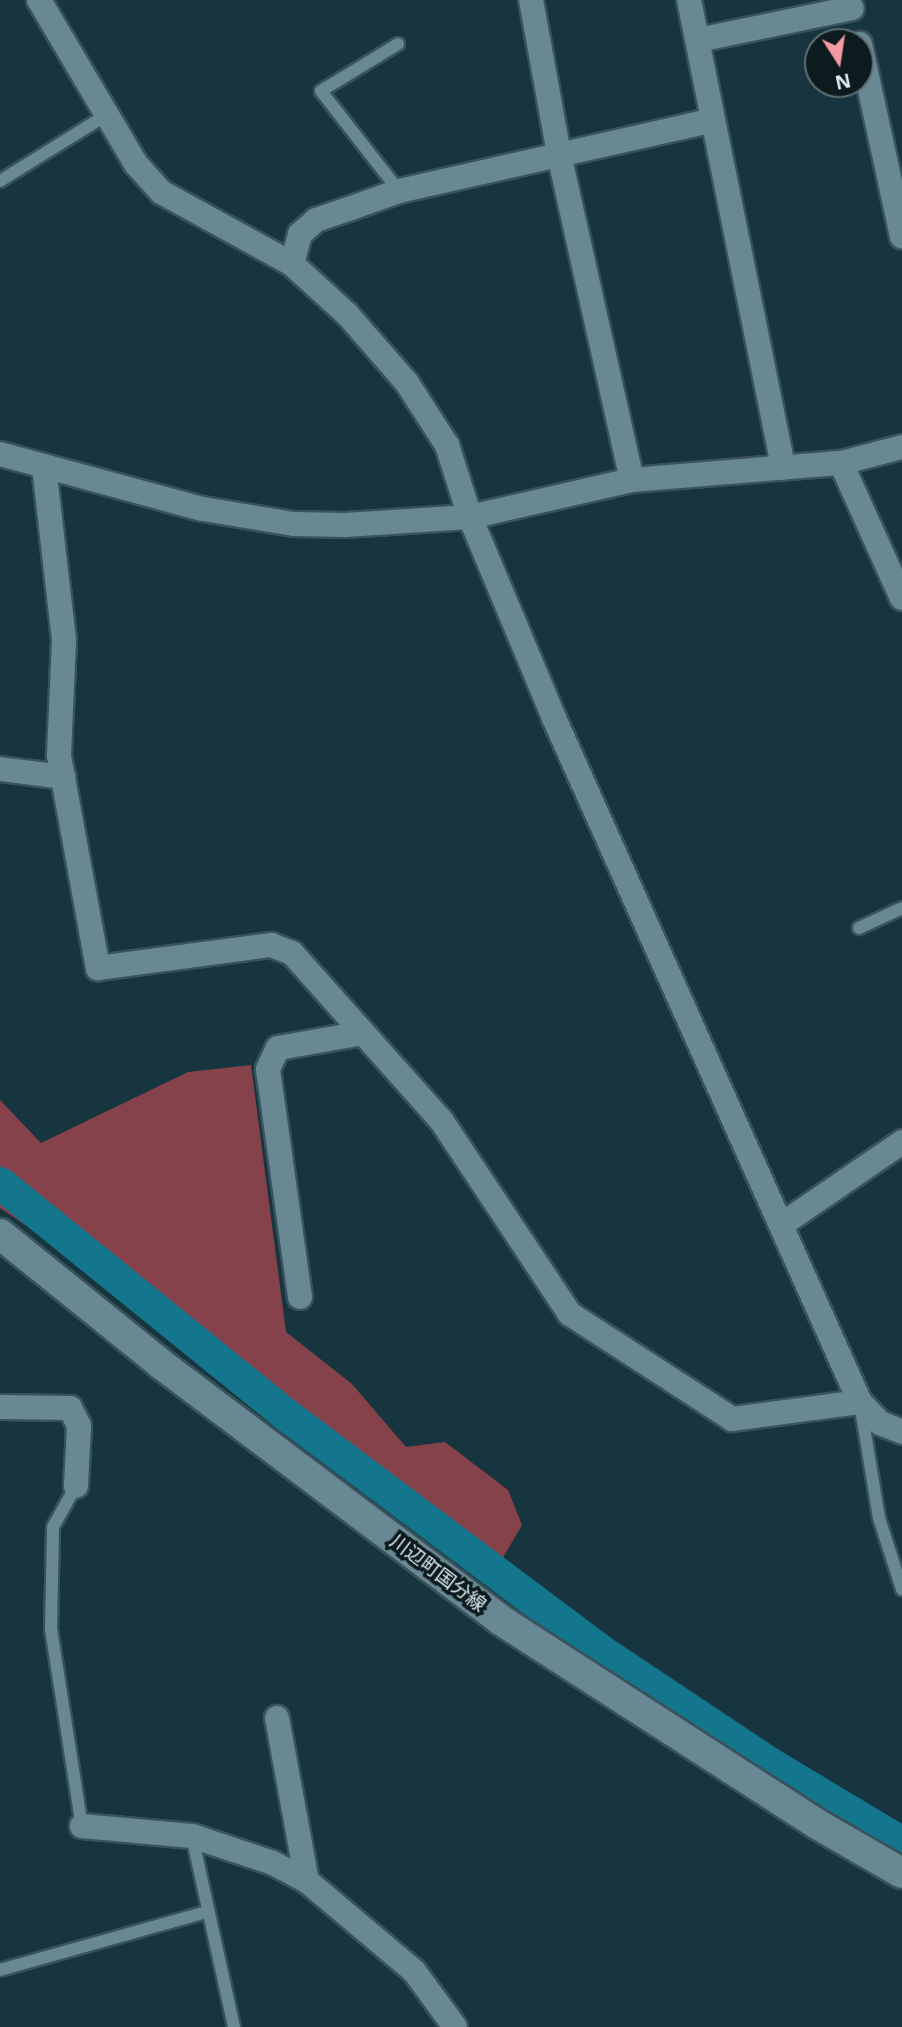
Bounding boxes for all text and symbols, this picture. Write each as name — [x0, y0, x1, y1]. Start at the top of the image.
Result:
north arrow — [804, 28, 874, 98]
text: N — [833, 67, 853, 96]
street label: 川辺町国分線 — [386, 1530, 490, 1616]

